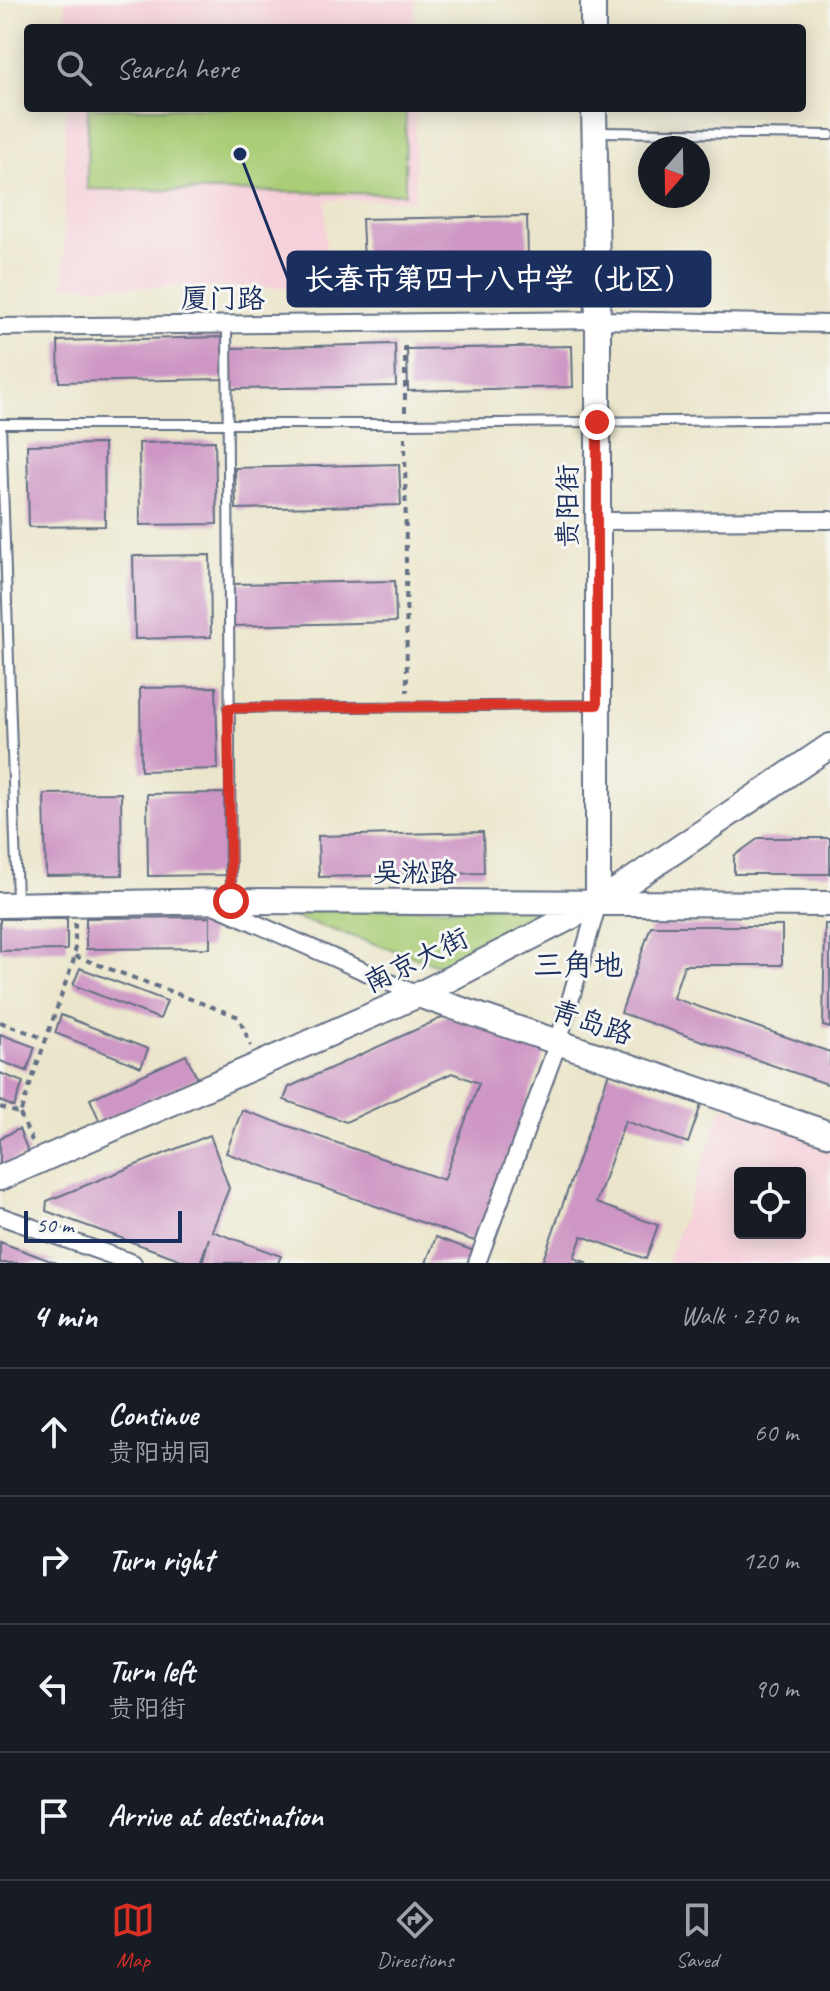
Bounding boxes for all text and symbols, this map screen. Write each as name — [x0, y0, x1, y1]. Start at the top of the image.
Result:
search box — [24, 24, 806, 112]
icon: search — [52, 46, 96, 90]
text: Search here — [116, 49, 238, 87]
north arrow — [638, 136, 710, 208]
callout: 长春市第四十八中学（北区） — [288, 252, 710, 306]
text: 长春市第四十八中学（北区） — [304, 260, 694, 298]
street label: 厦门路 — [181, 281, 265, 316]
route end — [579, 404, 615, 440]
street label: 贵阳街 — [550, 464, 585, 548]
street label: 吴淞路 — [373, 855, 457, 890]
route start — [213, 883, 249, 919]
street label: 南京大街 — [358, 920, 474, 1000]
district label: 三角地 — [533, 946, 623, 984]
street label: 青岛路 — [547, 992, 637, 1052]
map controls — [734, 1167, 806, 1239]
button: locate — [734, 1167, 806, 1239]
scale bar — [24, 1207, 182, 1243]
text: 50 m — [36, 1211, 73, 1239]
text: 4 min — [32, 1294, 97, 1337]
text: Walk · 270 m — [681, 1299, 798, 1332]
text: Continue — [108, 1396, 198, 1434]
icon: ahead — [32, 1410, 76, 1454]
text: 60 m — [754, 1416, 798, 1449]
text: 贵阳胡同 — [108, 1436, 212, 1469]
icon: right — [32, 1538, 76, 1582]
text: Turn right — [108, 1541, 213, 1579]
text: 120 m — [742, 1544, 798, 1577]
text: Turn left — [108, 1652, 195, 1690]
icon: left — [32, 1666, 76, 1710]
text: 90 m — [754, 1672, 798, 1705]
text: 贵阳街 — [108, 1692, 186, 1725]
icon: arrive — [32, 1794, 76, 1838]
text: Arrive at destination — [108, 1797, 323, 1835]
tab: Map — [111, 1898, 155, 1974]
tab: Directions — [377, 1898, 453, 1974]
tab: Saved — [675, 1898, 719, 1974]

